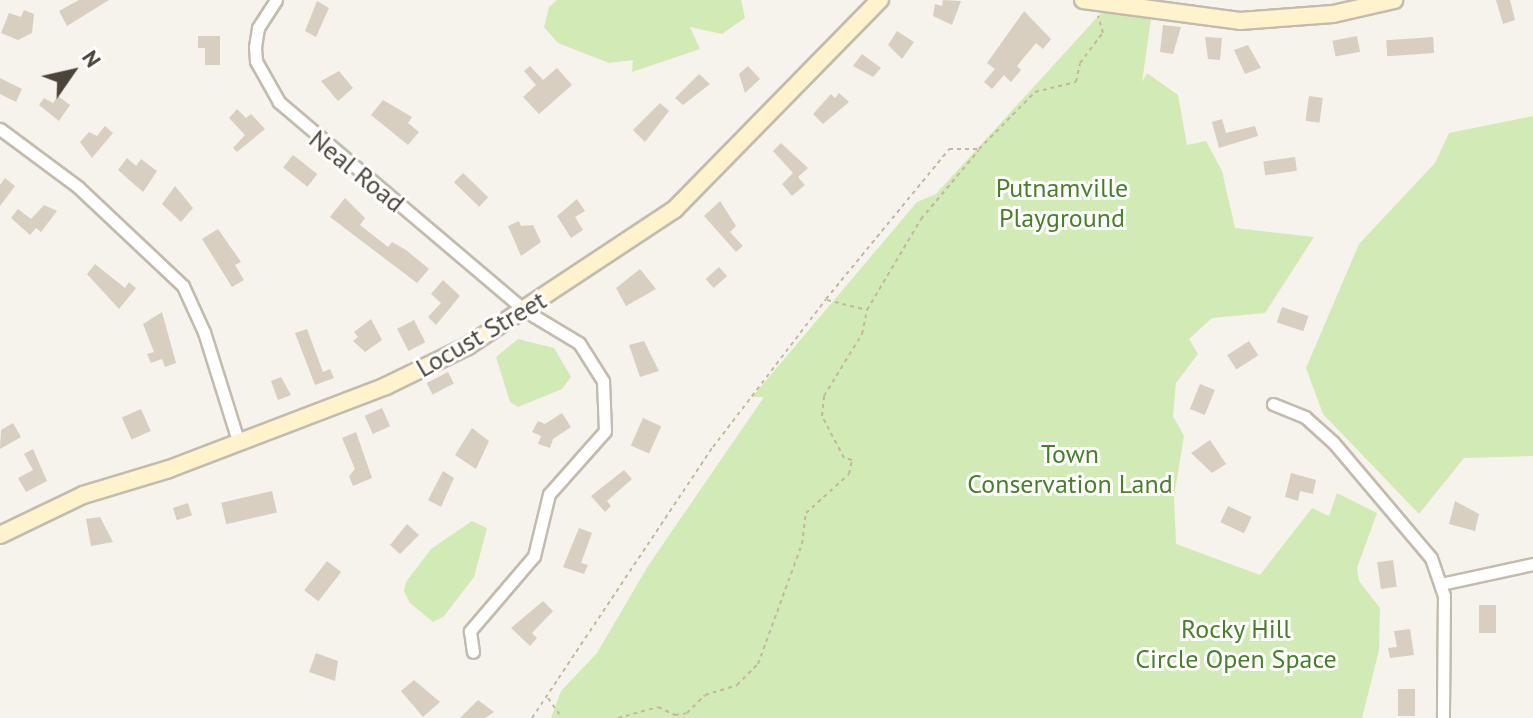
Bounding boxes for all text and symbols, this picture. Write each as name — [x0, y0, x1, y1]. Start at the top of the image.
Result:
north arrow — [32, 32, 112, 112]
text: N — [76, 45, 108, 72]
street label: Neal Road — [303, 123, 411, 219]
park label: Putnamville Playground — [996, 172, 1128, 234]
street label: Locust Street — [411, 284, 551, 384]
park label: Town Conservation Land — [967, 438, 1173, 500]
park label: Rocky Hill Circle Open Space — [1135, 613, 1337, 674]

